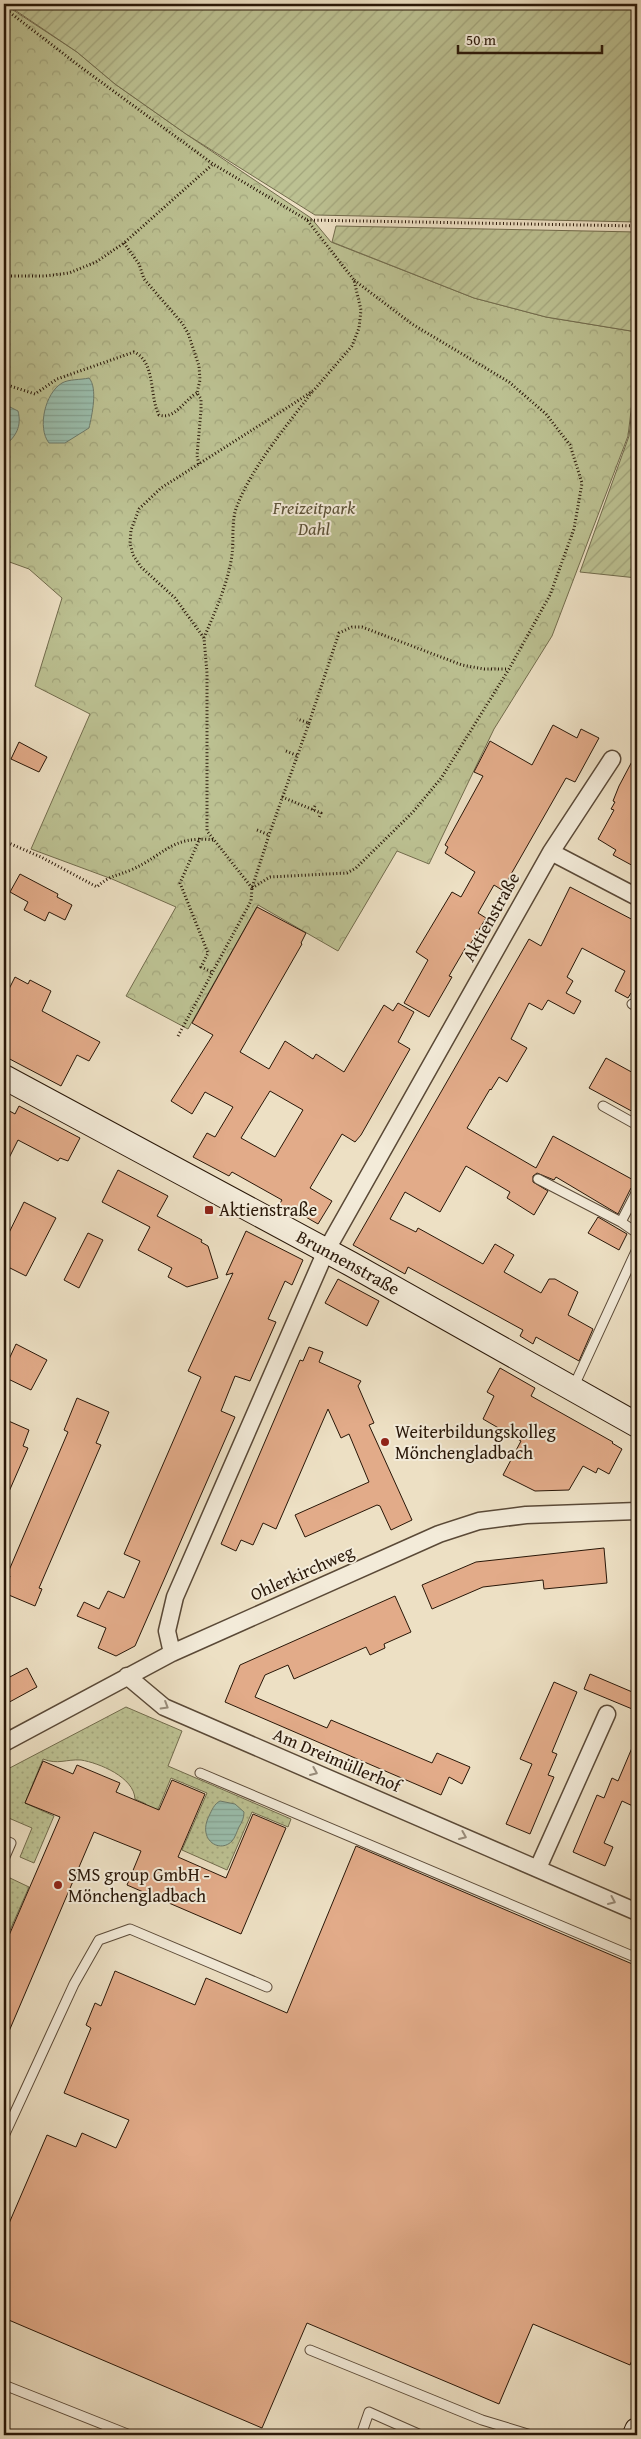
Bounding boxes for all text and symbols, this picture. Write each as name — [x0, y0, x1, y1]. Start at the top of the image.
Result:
scale bar — [458, 22, 602, 54]
text: 50 m — [466, 29, 497, 50]
park label: Freizeitpark Dahl — [272, 494, 356, 542]
street label: Aktienstraße — [455, 867, 526, 966]
place label: Aktienstraße — [219, 1196, 317, 1223]
marker: Aktienstraße — [203, 1204, 215, 1216]
street label: Brunnenstraße — [292, 1223, 405, 1302]
place label: Weiterbildungskolleg Mönchengladbach — [395, 1418, 556, 1466]
marker: Weiterbildungskolleg Mönchengladbach — [379, 1436, 391, 1448]
street label: Ohlerkirchweg — [246, 1538, 358, 1607]
one-way arrow — [160, 1700, 169, 1709]
street label: Am Dreimüllerhof — [269, 1720, 407, 1800]
one-way arrow — [309, 1765, 318, 1776]
one-way arrow — [458, 1830, 467, 1841]
place label: SMS group GmbH - Mönchengladbach — [68, 1861, 210, 1909]
marker: SMS group GmbH - Mönchengladbach — [52, 1879, 64, 1891]
one-way arrow — [607, 1894, 616, 1905]

